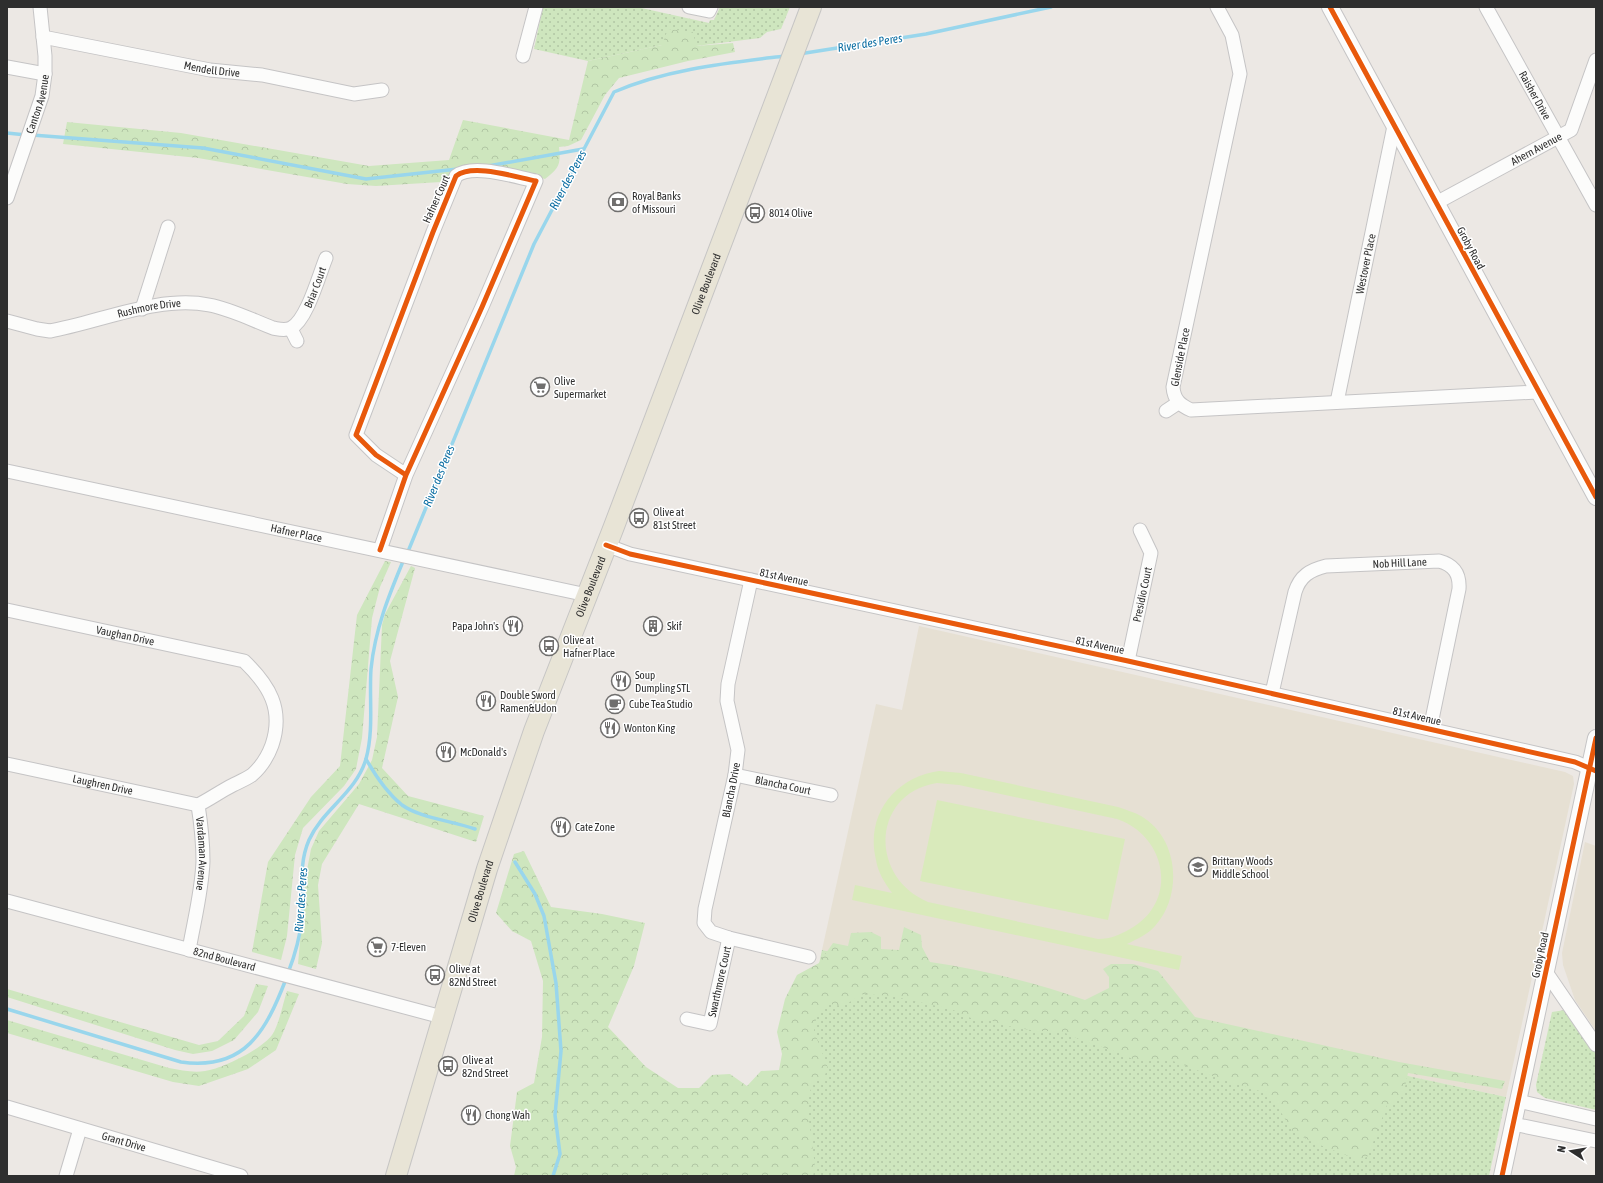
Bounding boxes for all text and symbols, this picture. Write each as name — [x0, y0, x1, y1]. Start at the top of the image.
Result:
water label: River des Peres — [837, 31, 903, 55]
street label: Mendell Drive — [183, 59, 241, 79]
street label: Raisher Drive — [1517, 69, 1553, 122]
street label: Canton Avenue — [24, 74, 51, 135]
street label: Ahern Avenue — [1509, 130, 1564, 167]
water label: River des Peres — [546, 148, 590, 212]
street label: Hafner Court — [420, 173, 452, 225]
place label: Royal Banks of Missouri — [632, 190, 681, 215]
bank icon: Royal Banks of Missouri — [607, 191, 629, 213]
bus stop icon: 8014 Olive — [744, 202, 766, 224]
place label: 8014 Olive — [769, 207, 812, 219]
street label: Groby Road — [1455, 225, 1487, 271]
street label: Westover Place — [1353, 233, 1378, 295]
street label: Olive Boulevard — [689, 252, 723, 316]
street label: Briar Court — [302, 265, 328, 310]
street label: Rushmore Drive — [116, 297, 181, 320]
street label: Glenside Place — [1168, 327, 1192, 387]
place label: Olive Supermarket — [554, 375, 606, 400]
supermarket icon: Olive Supermarket — [529, 376, 551, 398]
water label: River des Peres — [420, 443, 458, 509]
place label: Olive at 81st Street — [653, 506, 696, 531]
bus stop icon: Olive at 81st Street — [628, 507, 650, 529]
street label: Hafner Place — [270, 522, 323, 544]
street label: Olive Boulevard — [573, 555, 608, 619]
street label: Nob Hill Lane — [1372, 556, 1427, 570]
street label: 81st Avenue — [759, 566, 809, 588]
street label: Presidio Court — [1130, 566, 1154, 623]
restaurant icon: Papa John's — [502, 615, 524, 637]
building icon: Skif — [642, 615, 664, 637]
place label: Papa John's — [452, 620, 499, 632]
place label: Skif — [667, 620, 682, 632]
street label: Vaughan Drive — [95, 623, 155, 648]
place label: Olive at Hafner Place — [563, 634, 615, 659]
street label: 81st Avenue — [1075, 634, 1125, 656]
bus stop icon: Olive at Hafner Place — [538, 635, 560, 657]
place label: Soup Dumpling STL — [635, 669, 691, 694]
restaurant icon: Soup Dumpling STL — [610, 670, 632, 692]
place label: Double Sword Ramen&Udon — [500, 689, 557, 714]
restaurant icon: Double Sword Ramen&Udon — [475, 690, 497, 712]
cafe icon: Cube Tea Studio — [604, 693, 626, 715]
place label: Cube Tea Studio — [629, 698, 693, 710]
street label: 81st Avenue — [1392, 705, 1442, 727]
restaurant icon: Wonton King — [599, 717, 621, 739]
place label: Wonton King — [624, 722, 675, 734]
restaurant icon: McDonald's — [435, 741, 457, 763]
place label: McDonald's — [460, 746, 507, 758]
street label: Blancha Drive — [720, 761, 742, 819]
street label: Laughren Drive — [72, 772, 134, 797]
street label: Blancha Court — [754, 773, 812, 797]
street label: Vardaman Avenue — [194, 816, 209, 891]
restaurant icon: Cate Zone — [550, 816, 572, 838]
place label: Cate Zone — [575, 821, 615, 833]
place label: Brittany Woods Middle School — [1212, 855, 1273, 880]
school or university icon: Brittany Woods Middle School — [1187, 856, 1209, 878]
street label: Olive Boulevard — [466, 859, 496, 924]
water label: River des Peres — [292, 867, 310, 933]
street label: Groby Road — [1529, 931, 1551, 979]
supermarket icon: 7-Eleven — [366, 936, 388, 958]
place label: 7-Eleven — [391, 941, 426, 953]
street label: 82nd Boulevard — [192, 945, 257, 973]
street label: Swarthmore Court — [706, 945, 733, 1018]
place label: Olive at 82Nd Street — [449, 963, 497, 988]
bus stop icon: Olive at 82Nd Street — [424, 964, 446, 986]
place label: Olive at 82nd Street — [462, 1054, 509, 1079]
bus stop icon: Olive at 82nd Street — [437, 1055, 459, 1077]
restaurant icon: Chong Wah — [460, 1104, 482, 1126]
place label: Chong Wah — [485, 1109, 530, 1121]
street label: Grant Drive — [101, 1129, 147, 1154]
north arrow — [1551, 1131, 1591, 1171]
text: N — [1555, 1144, 1568, 1153]

